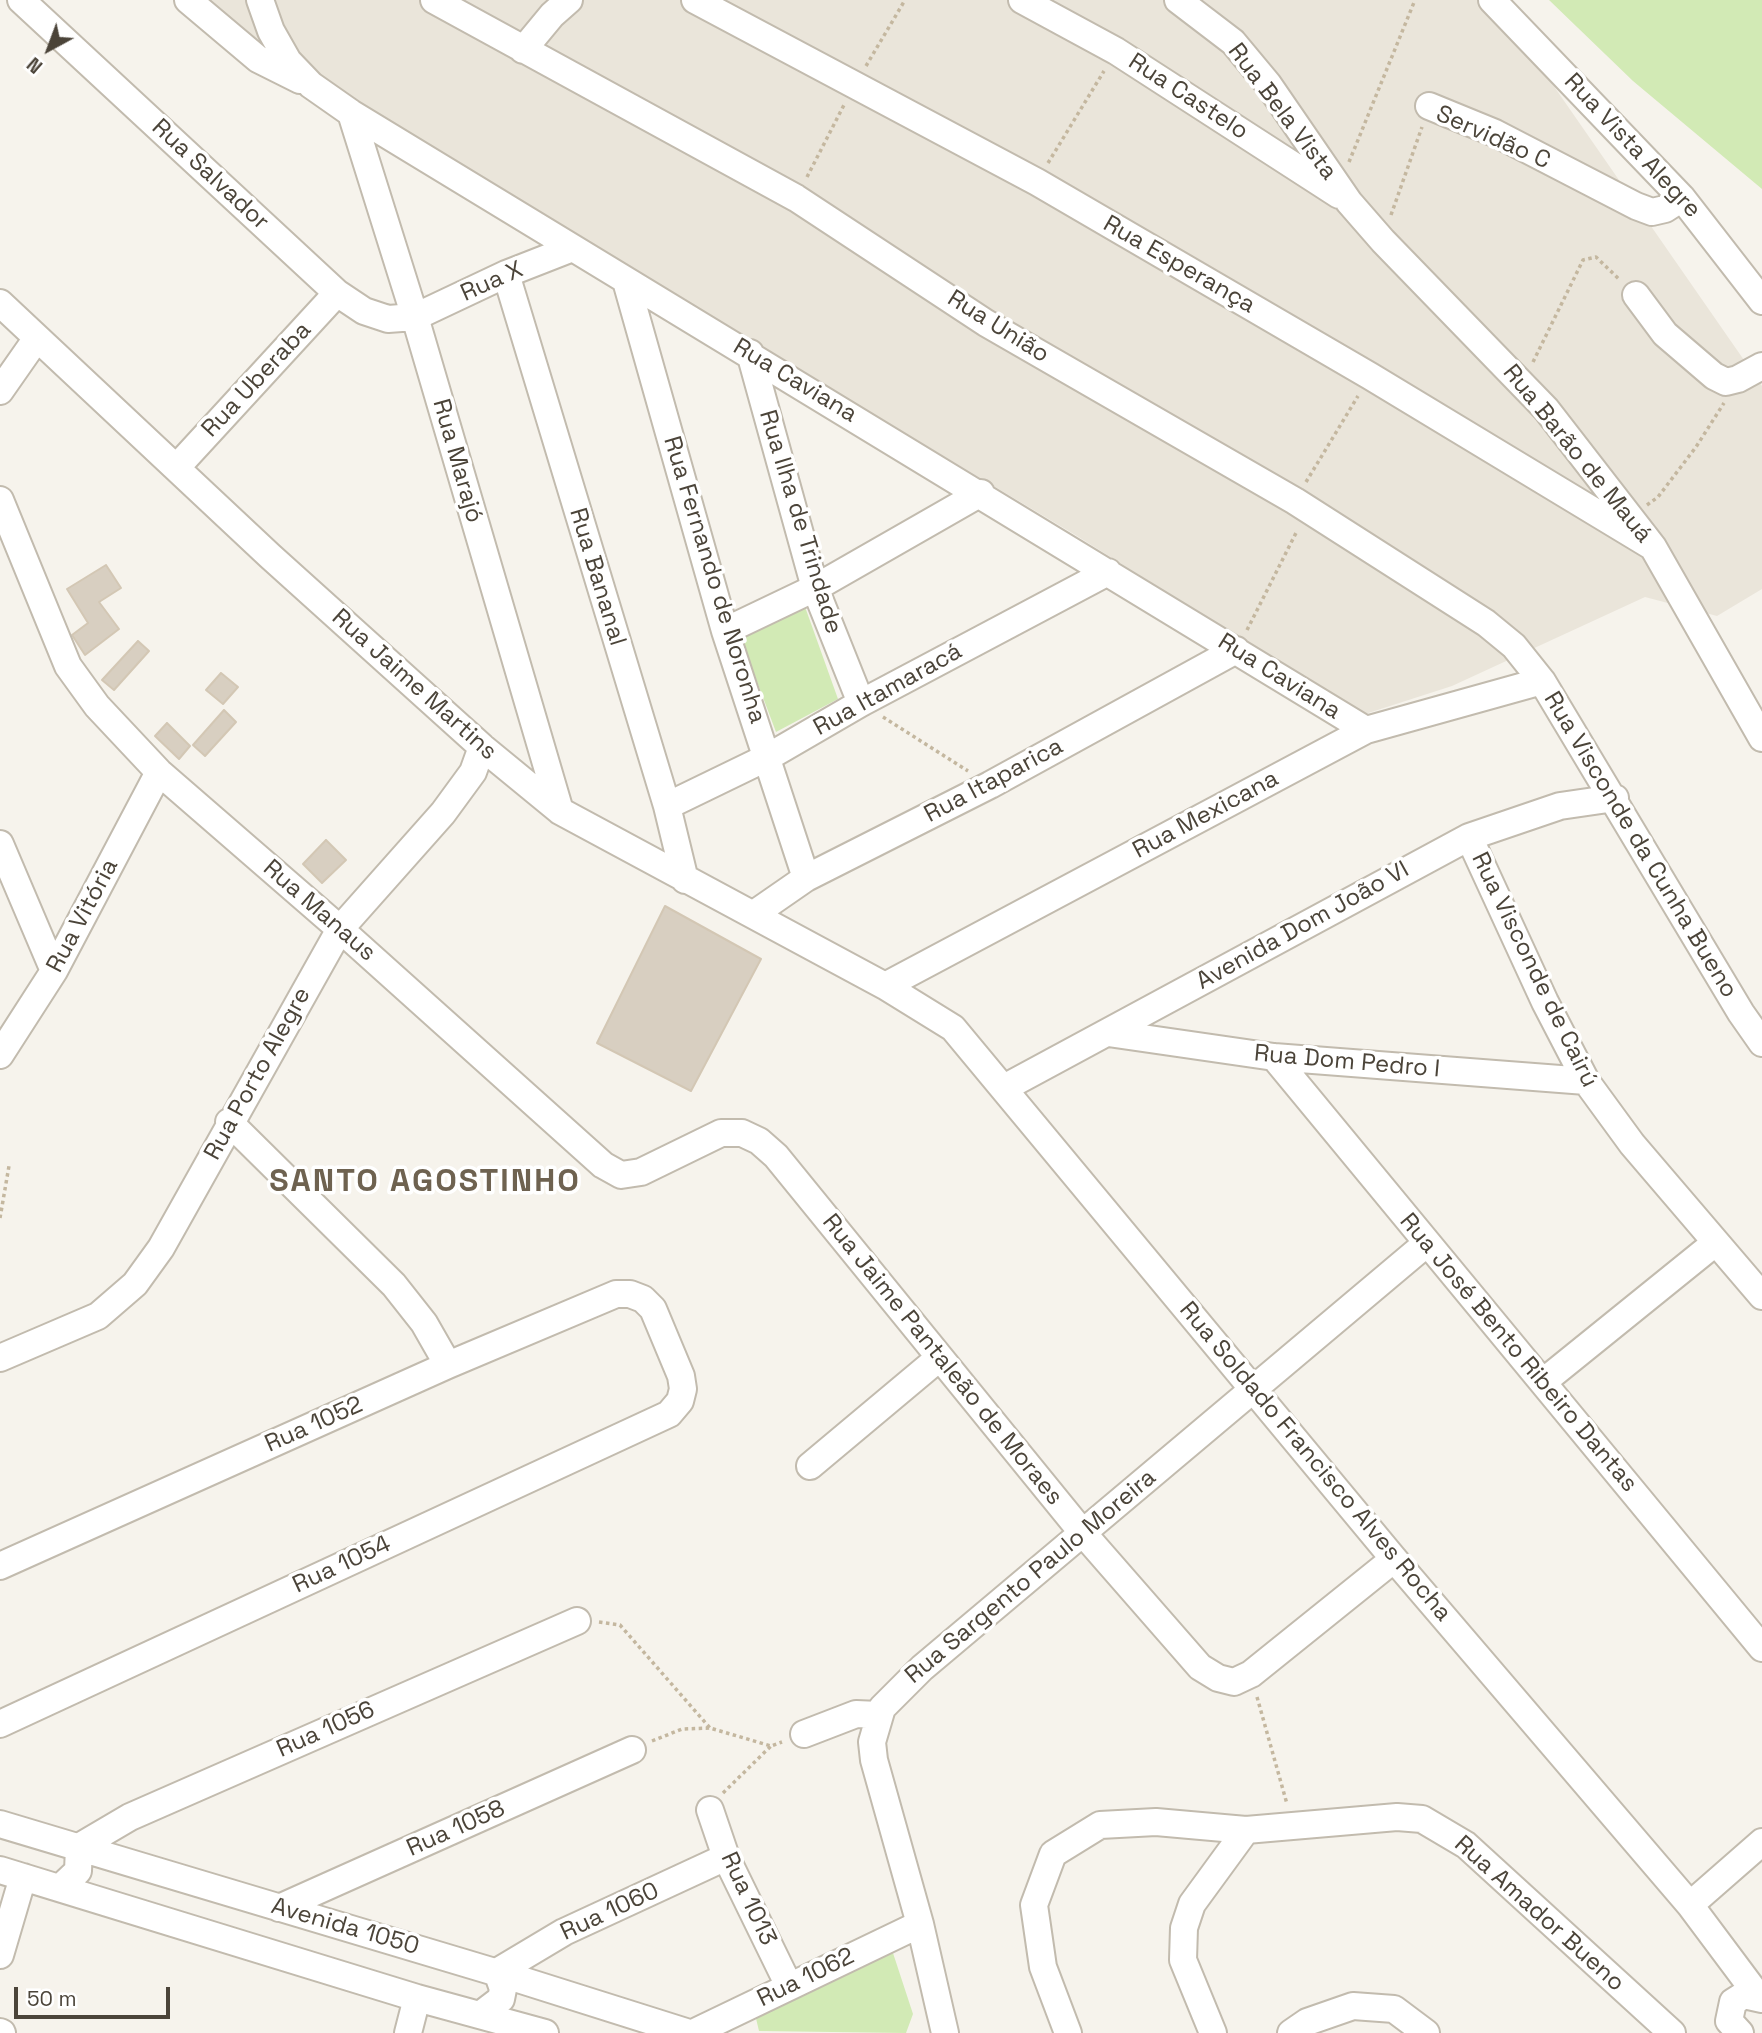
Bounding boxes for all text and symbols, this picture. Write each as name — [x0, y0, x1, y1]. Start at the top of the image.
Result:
north arrow — [14, 14, 84, 84]
street label: Rua Bela Vista — [1221, 38, 1343, 186]
street label: Rua Castelo — [1123, 48, 1253, 146]
text: N — [22, 52, 48, 79]
street label: Rua Vista Alegre — [1558, 68, 1706, 224]
street label: Servidão C — [1431, 100, 1555, 176]
street label: Rua Salvador — [145, 113, 275, 237]
street label: Rua Esperança — [1098, 210, 1260, 320]
street label: Rua X — [456, 256, 528, 308]
street label: Rua União — [942, 284, 1054, 370]
street label: Rua Uberaba — [196, 316, 318, 444]
street label: Rua Caviana — [728, 333, 862, 429]
street label: Rua Barão de Mauá — [1496, 359, 1658, 549]
street label: Rua Marajó — [426, 396, 488, 526]
street label: Rua Ilha de Trindade — [752, 407, 848, 637]
street label: Rua Fernando de Noronha — [657, 433, 771, 727]
street label: Rua Bananal — [562, 505, 632, 649]
street label: Rua Jaime Martins — [326, 603, 502, 767]
street label: Rua Caviana — [1212, 628, 1346, 726]
street label: Rua Itamaracá — [809, 637, 967, 743]
street label: Rua Visconde da Cunha Bueno — [1537, 687, 1743, 1003]
street label: Rua Itaparica — [920, 732, 1068, 830]
street label: Rua Mexicana — [1128, 765, 1284, 865]
street label: Rua Visconde de Cairú — [1465, 848, 1603, 1092]
street label: Rua Vitória — [41, 854, 125, 978]
street label: Rua Manaus — [257, 854, 381, 968]
street label: Avenida Dom João VI — [1192, 856, 1414, 996]
street label: Rua Porto Alegre — [199, 983, 317, 1165]
street label: Rua Dom Pedro I — [1253, 1040, 1441, 1084]
district label: SANTO AGOSTINHO — [271, 1163, 579, 1201]
street label: Rua José Bento Ribeiro Dantas — [1393, 1208, 1643, 1498]
street label: Rua Jaime Pantaleão de Moraes — [816, 1209, 1068, 1511]
street label: Rua Soldado Francisco Alves Rocha — [1173, 1296, 1457, 1628]
street label: Rua 1052 — [261, 1391, 367, 1459]
street label: Rua Sargento Paulo Moreira — [900, 1464, 1162, 1690]
street label: Rua 1054 — [289, 1530, 395, 1600]
street label: Rua 1056 — [273, 1696, 379, 1764]
street label: Rua 1058 — [402, 1795, 510, 1863]
street label: Rua Amador Bueno — [1448, 1830, 1630, 1998]
street label: Rua 1013 — [714, 1848, 782, 1950]
street label: Rua 1060 — [556, 1877, 664, 1947]
street label: Avenida 1050 — [268, 1892, 422, 1962]
street label: Rua 1062 — [753, 1942, 859, 2014]
scale bar — [18, 1974, 173, 2018]
text: 50 m — [27, 1985, 77, 2012]

